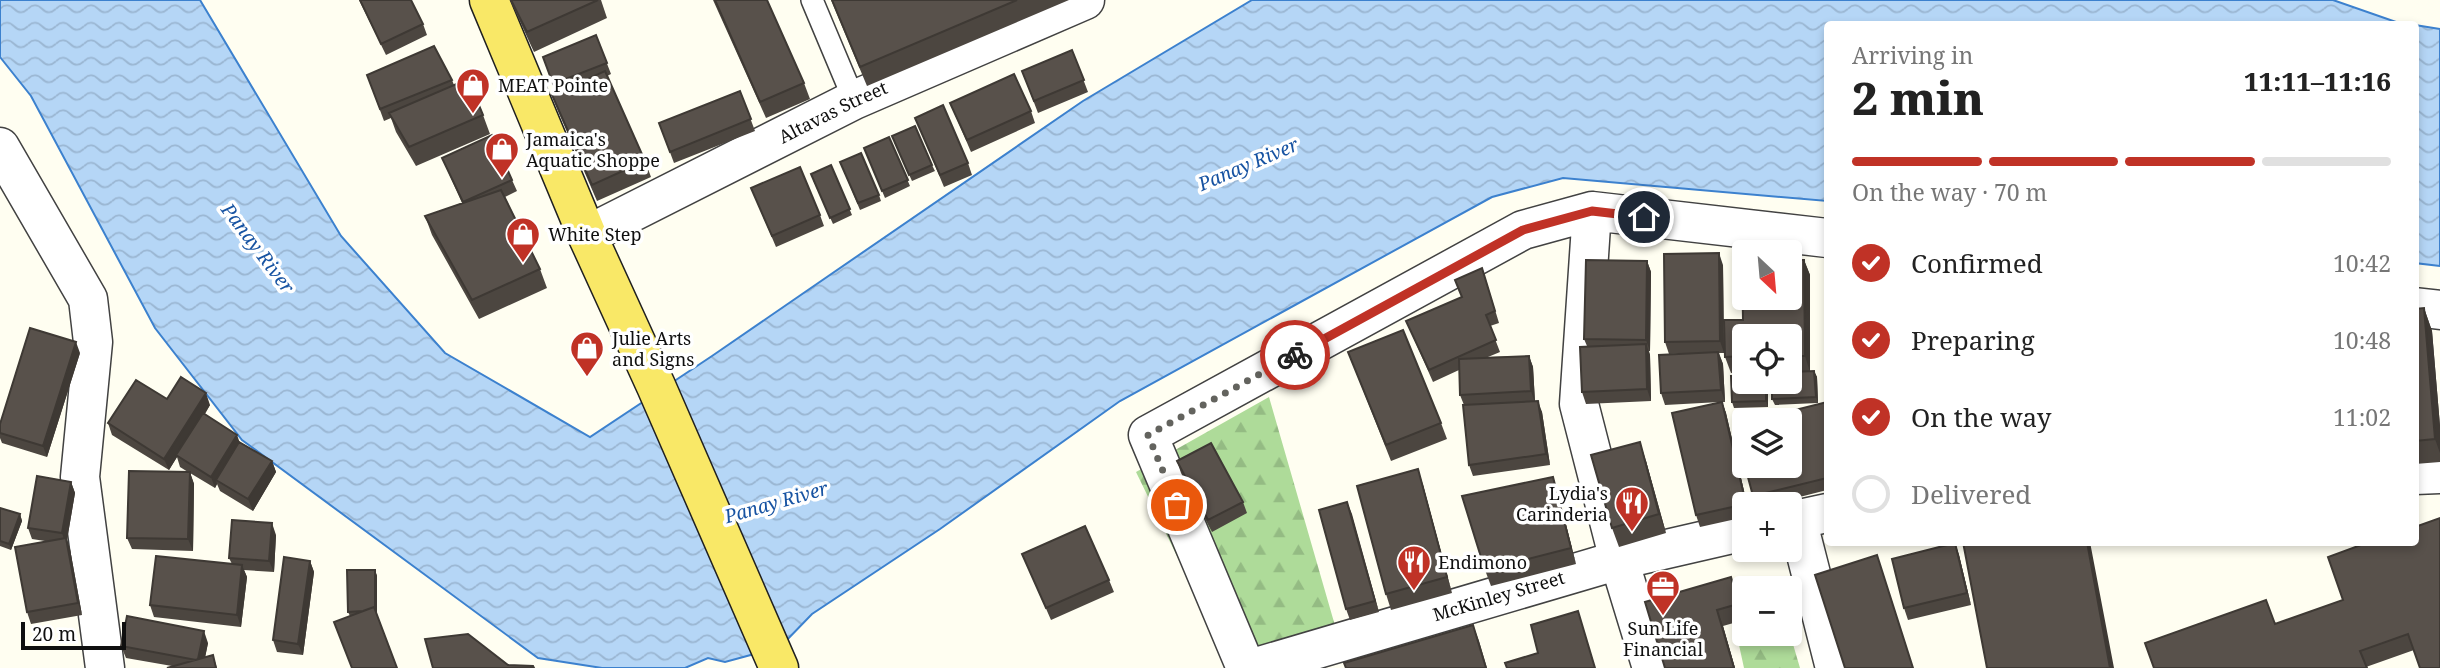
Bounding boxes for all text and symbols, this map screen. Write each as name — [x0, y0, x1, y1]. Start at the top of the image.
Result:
text: Arriving in — [1852, 39, 1973, 71]
text: 11:11–11:16 — [2244, 63, 2391, 99]
shop icon: MEAT Pointe — [454, 66, 492, 115]
text: 2 min — [1852, 66, 1984, 128]
place label: MEAT Pointe — [498, 73, 608, 97]
street label: Altavas Street — [774, 75, 891, 148]
place label: Jamaica's Aquatic Shoppe — [525, 127, 660, 172]
shop icon: Jamaica's Aquatic Shoppe — [483, 130, 521, 179]
water label: Panay River — [1193, 131, 1302, 197]
text: On the way · 70 m — [1852, 176, 2047, 208]
pin — [1614, 187, 1674, 247]
water label: Panay River — [215, 197, 301, 298]
icon: home — [1625, 198, 1663, 236]
shop icon: White Step — [504, 215, 542, 264]
place label: White Step — [548, 222, 642, 246]
north arrow — [1732, 240, 1802, 310]
map controls — [1732, 240, 1802, 646]
icon: check — [1852, 244, 1890, 282]
text: Confirmed — [1911, 245, 2043, 281]
text: 10:42 — [2333, 247, 2391, 279]
courier — [1260, 320, 1330, 390]
icon: check — [1852, 321, 1890, 359]
text: Preparing — [1911, 322, 2035, 358]
button: locate — [1732, 324, 1802, 394]
text: 10:48 — [2333, 324, 2391, 356]
place label: Julie Arts and Signs — [611, 326, 694, 371]
shop icon: Julie Arts and Signs — [568, 329, 606, 378]
icon: bike — [1276, 336, 1314, 374]
icon: check — [1852, 398, 1890, 436]
text: On the way — [1911, 399, 2051, 435]
text: 11:02 — [2333, 401, 2391, 433]
button: layers — [1732, 408, 1802, 478]
water label: Panay River — [720, 475, 831, 529]
pin — [1147, 475, 1207, 535]
text: Delivered — [1911, 476, 2031, 512]
place label: Lydia's Carinderia — [1516, 481, 1608, 526]
restaurant icon: Lydia's Carinderia — [1613, 484, 1651, 533]
icon: bag — [1158, 486, 1196, 524]
button: + — [1732, 492, 1802, 562]
restaurant icon: Endimono — [1395, 543, 1433, 592]
place label: Endimono — [1438, 550, 1527, 574]
street label: McKinley Street — [1430, 565, 1567, 626]
office icon: Sun Life Financial — [1644, 568, 1682, 617]
button: − — [1732, 576, 1802, 646]
place label: Sun Life Financial — [1623, 616, 1703, 661]
scale bar — [21, 619, 126, 651]
text: 20 m — [32, 621, 76, 647]

